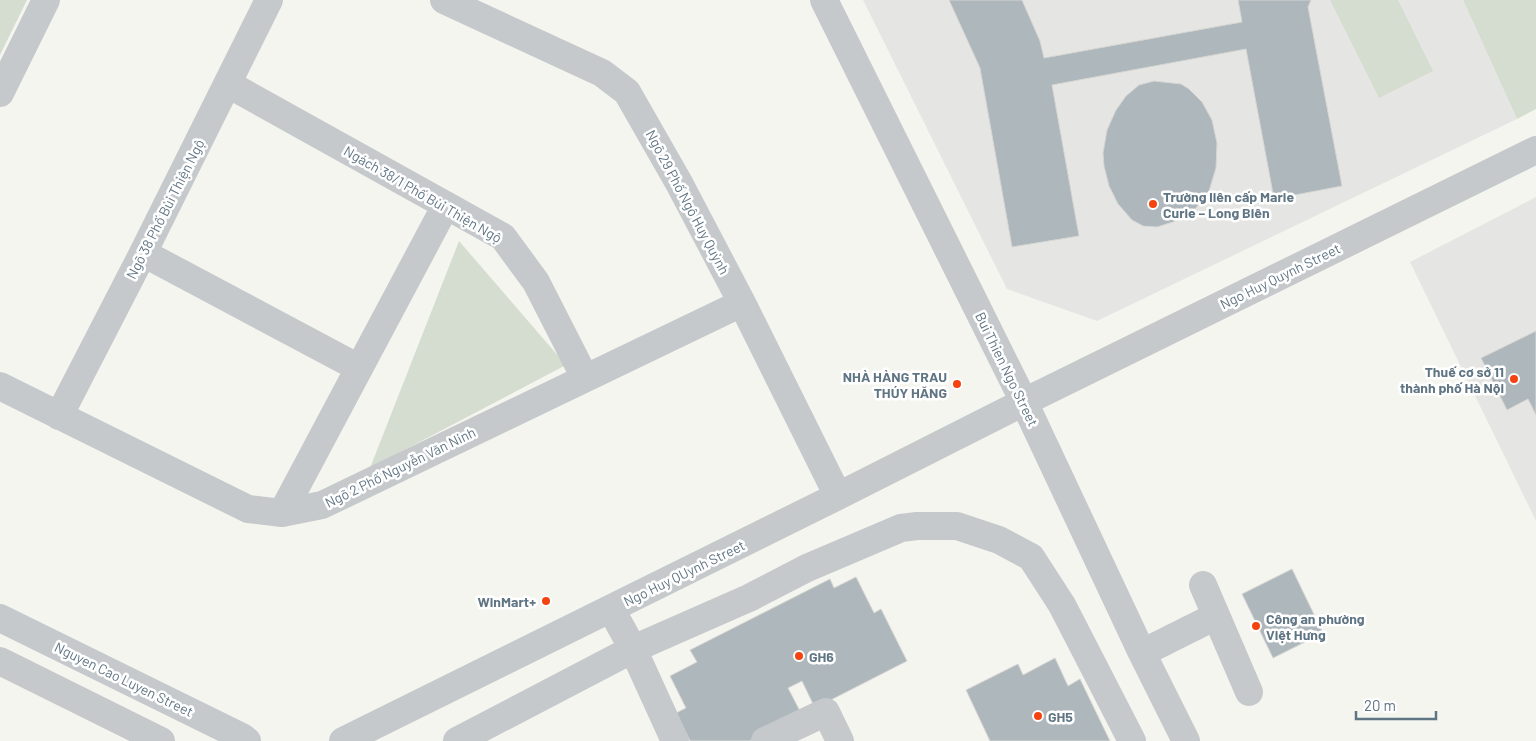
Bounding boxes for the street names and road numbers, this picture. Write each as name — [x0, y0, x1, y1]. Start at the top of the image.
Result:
street label: Ngõ 29 Phố Ngô Huy Quỳnh — [643, 127, 733, 277]
street label: Ngõ 38 Phố Bùi Thiện Ngộ — [122, 136, 208, 282]
street label: Ngách 38/1 Phố Bùi Thiện Ngộ — [341, 142, 505, 246]
street label: Ngo Huy Quynh Street — [1217, 240, 1343, 312]
street label: Bui Thien Ngo Street — [972, 309, 1042, 429]
street label: Ngõ 2 Phố Nguyễn Văn Ninh — [322, 423, 478, 511]
street label: Ngo Huy QUynh Street — [621, 536, 747, 610]
street label: Nguyen Cao Luyen Street — [52, 638, 196, 720]

